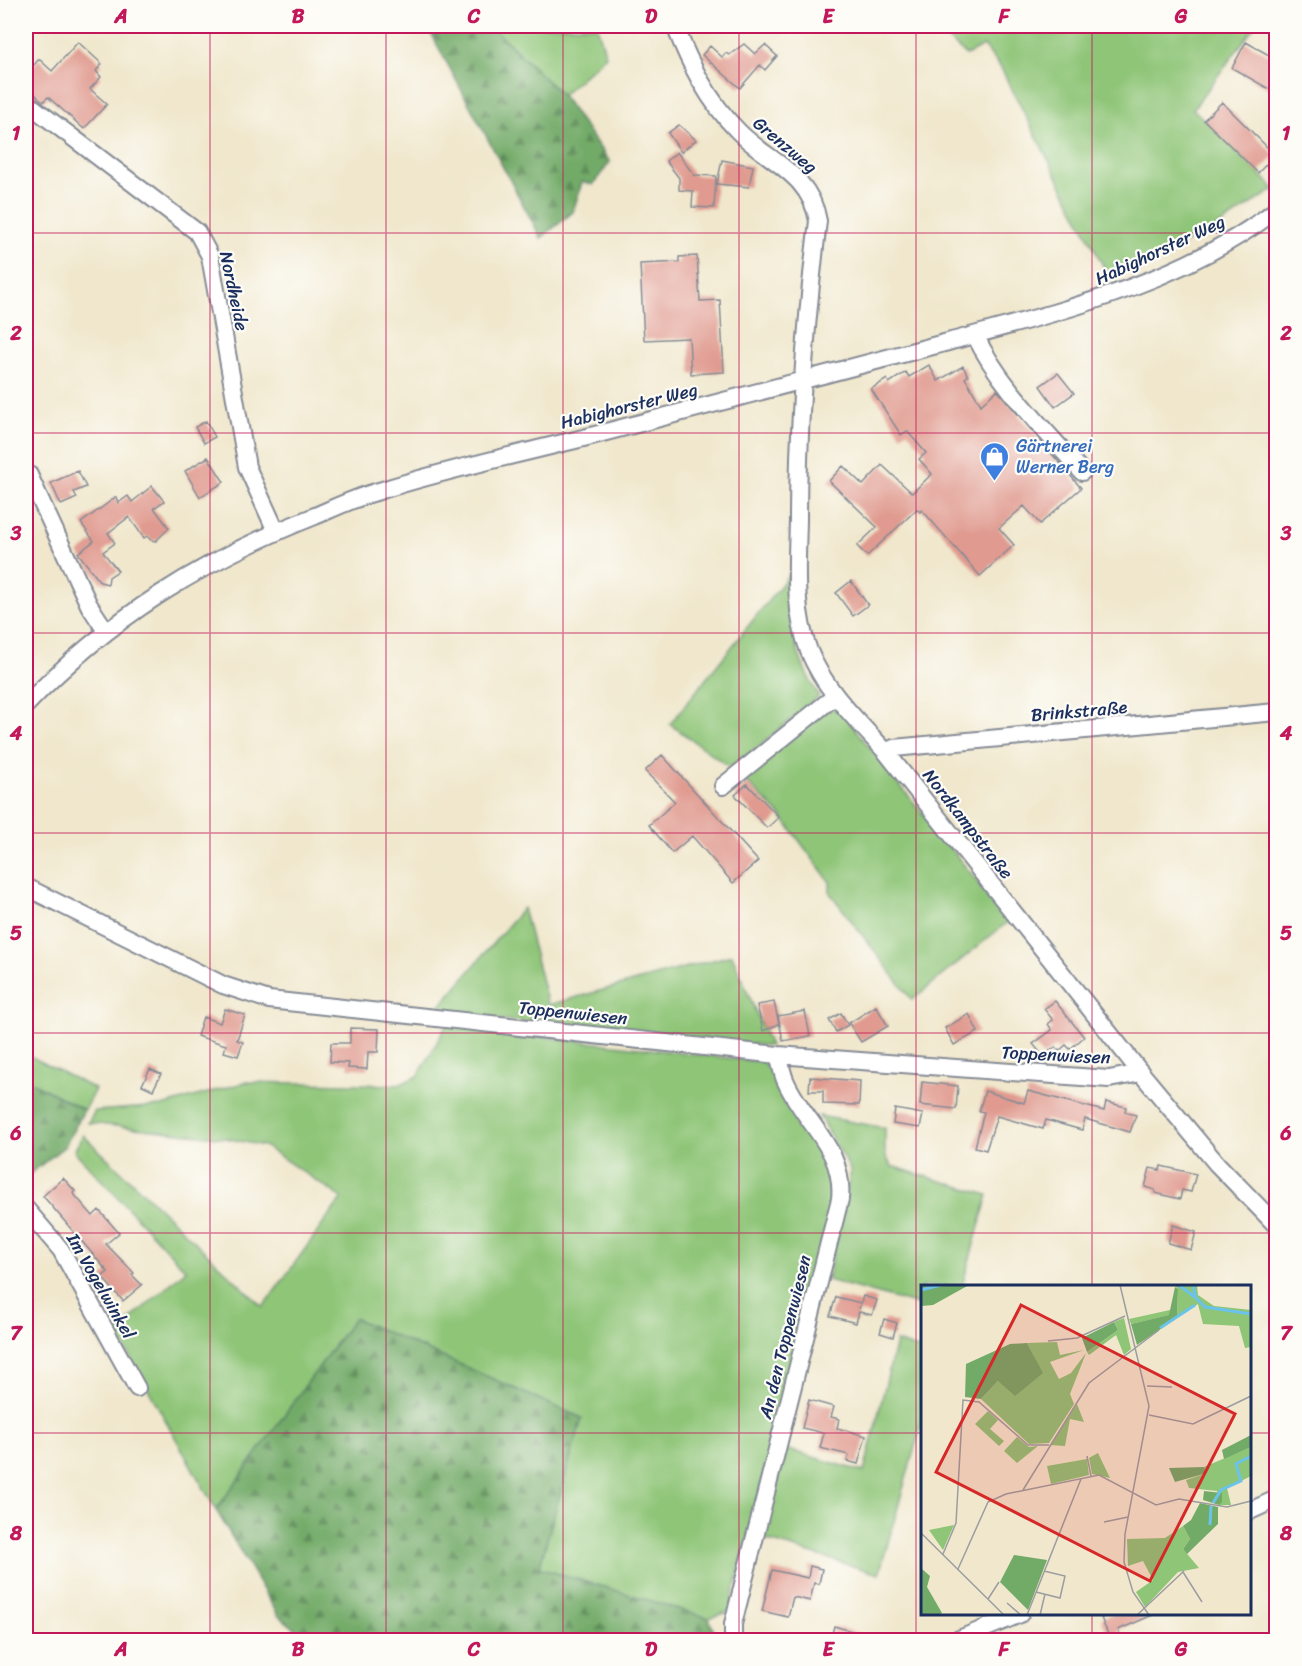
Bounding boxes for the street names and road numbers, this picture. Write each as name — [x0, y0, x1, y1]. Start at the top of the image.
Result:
street label: Grenzweg — [745, 108, 825, 182]
street label: Habighorster Weg — [1090, 206, 1230, 294]
street label: Nordheide — [210, 248, 258, 334]
street label: Habighorster Weg — [557, 373, 701, 439]
street label: Brinkstraße — [1029, 691, 1129, 731]
street label: Nordkampstraße — [914, 761, 1022, 887]
street label: Toppenwiesen — [517, 991, 629, 1035]
street label: Toppenwiesen — [1000, 1036, 1112, 1074]
street label: Im Vogelwinkel — [57, 1226, 145, 1346]
street label: An den Toppenwiesen — [749, 1252, 821, 1423]

